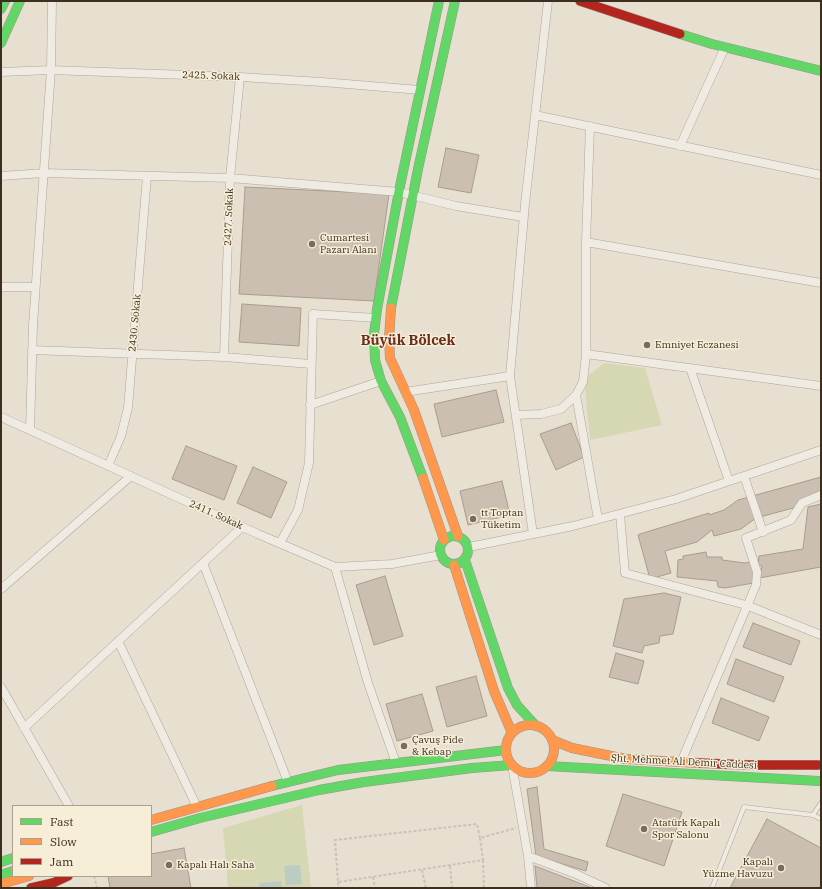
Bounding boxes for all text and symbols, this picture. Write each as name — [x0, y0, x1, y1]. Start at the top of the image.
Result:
street label: 2425. Sokak — [182, 69, 240, 83]
street label: 2427. Sokak — [222, 188, 236, 246]
place label: Cumartesi Pazarı Alanı — [320, 232, 377, 256]
marker: Cumartesi Pazarı Alanı — [307, 239, 317, 249]
street label: 2430. Sokak — [127, 294, 143, 352]
district label: Büyük Bölcek — [361, 333, 455, 349]
place label: Emniyet Eczanesi — [655, 339, 739, 351]
marker: Emniyet Eczanesi — [642, 340, 652, 350]
street label: 2411. Sokak — [187, 498, 245, 532]
place label: tt Toptan Tüketim — [481, 507, 523, 530]
marker: tt Toptan Tüketim — [468, 514, 478, 524]
place label: Çavuş Pide & Kebap — [412, 734, 463, 758]
marker: Çavuş Pide & Kebap — [399, 741, 409, 751]
street label: Şht. Mehmet Ali Demir Caddesi — [611, 752, 757, 772]
legend — [12, 805, 152, 877]
text: Fast — [50, 814, 74, 829]
place label: Atatürk Kapalı Spor Salonu — [652, 817, 720, 840]
marker: Atatürk Kapalı Spor Salonu — [639, 824, 649, 834]
text: Slow — [50, 834, 77, 849]
text: Jam — [50, 854, 73, 869]
place label: Kapalı Yüzme Havuzu — [703, 856, 773, 880]
place label: Kapalı Halı Saha — [177, 859, 254, 871]
marker: Kapalı Halı Saha — [164, 860, 174, 870]
marker: Kapalı Yüzme Havuzu — [776, 863, 786, 873]

